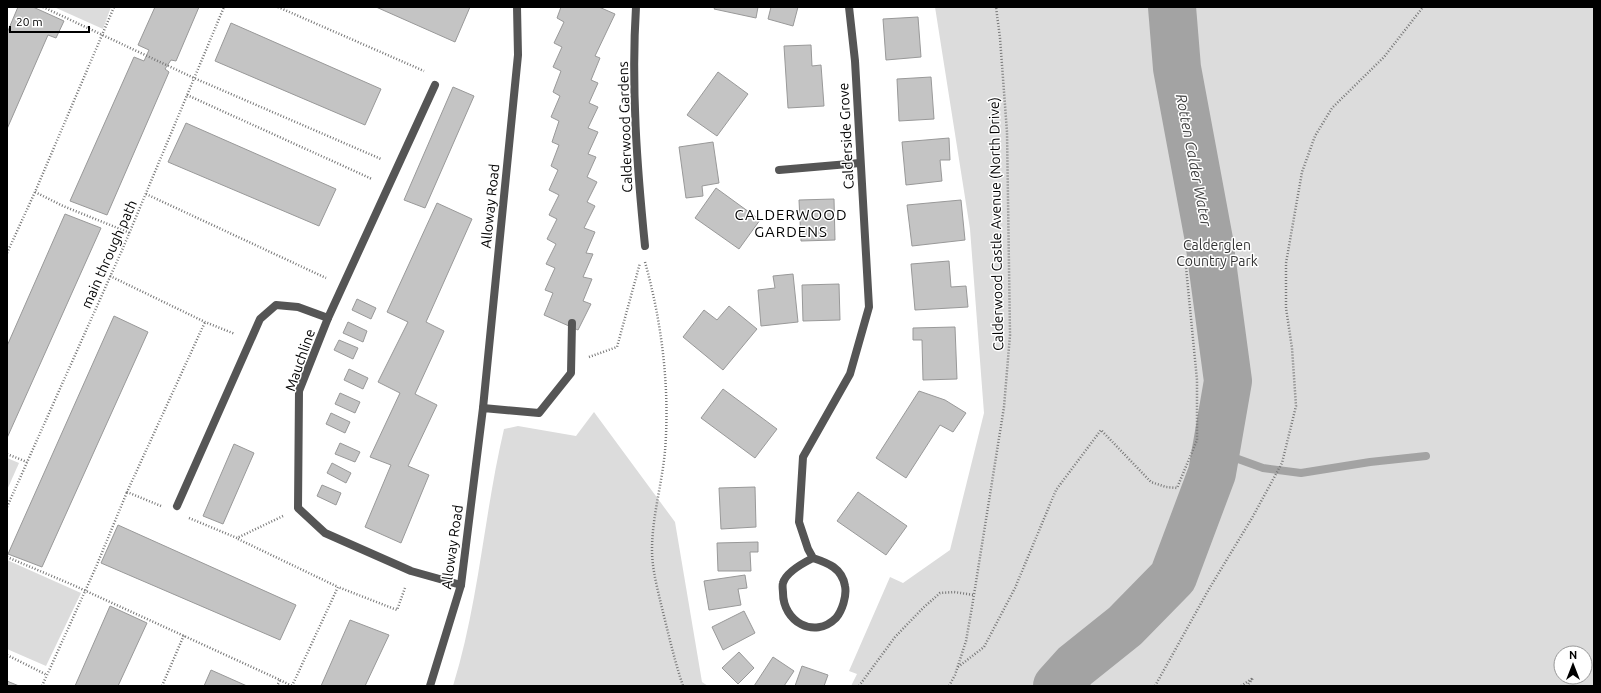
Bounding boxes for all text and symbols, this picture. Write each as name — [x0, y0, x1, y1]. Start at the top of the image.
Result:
scale bar — [10, 8, 89, 34]
text: 20 m — [16, 15, 43, 28]
street label: Calderwood Gardens — [615, 61, 635, 193]
street label: Calderside Grove — [835, 82, 857, 190]
water label: Rotten Calder Water — [1173, 92, 1215, 229]
street label: Calderwood Castle Avenue (North Drive) — [986, 97, 1006, 351]
street label: Alloway Road — [478, 163, 502, 249]
street label: main through path — [78, 197, 140, 311]
district label: CALDERWOOD GARDENS — [734, 206, 848, 240]
park label: Calderglen Country Park — [1176, 237, 1258, 269]
street label: Mauchline — [282, 327, 318, 393]
street label: Alloway Road — [438, 504, 466, 590]
north arrow — [1553, 645, 1593, 685]
text: N — [1569, 649, 1577, 661]

